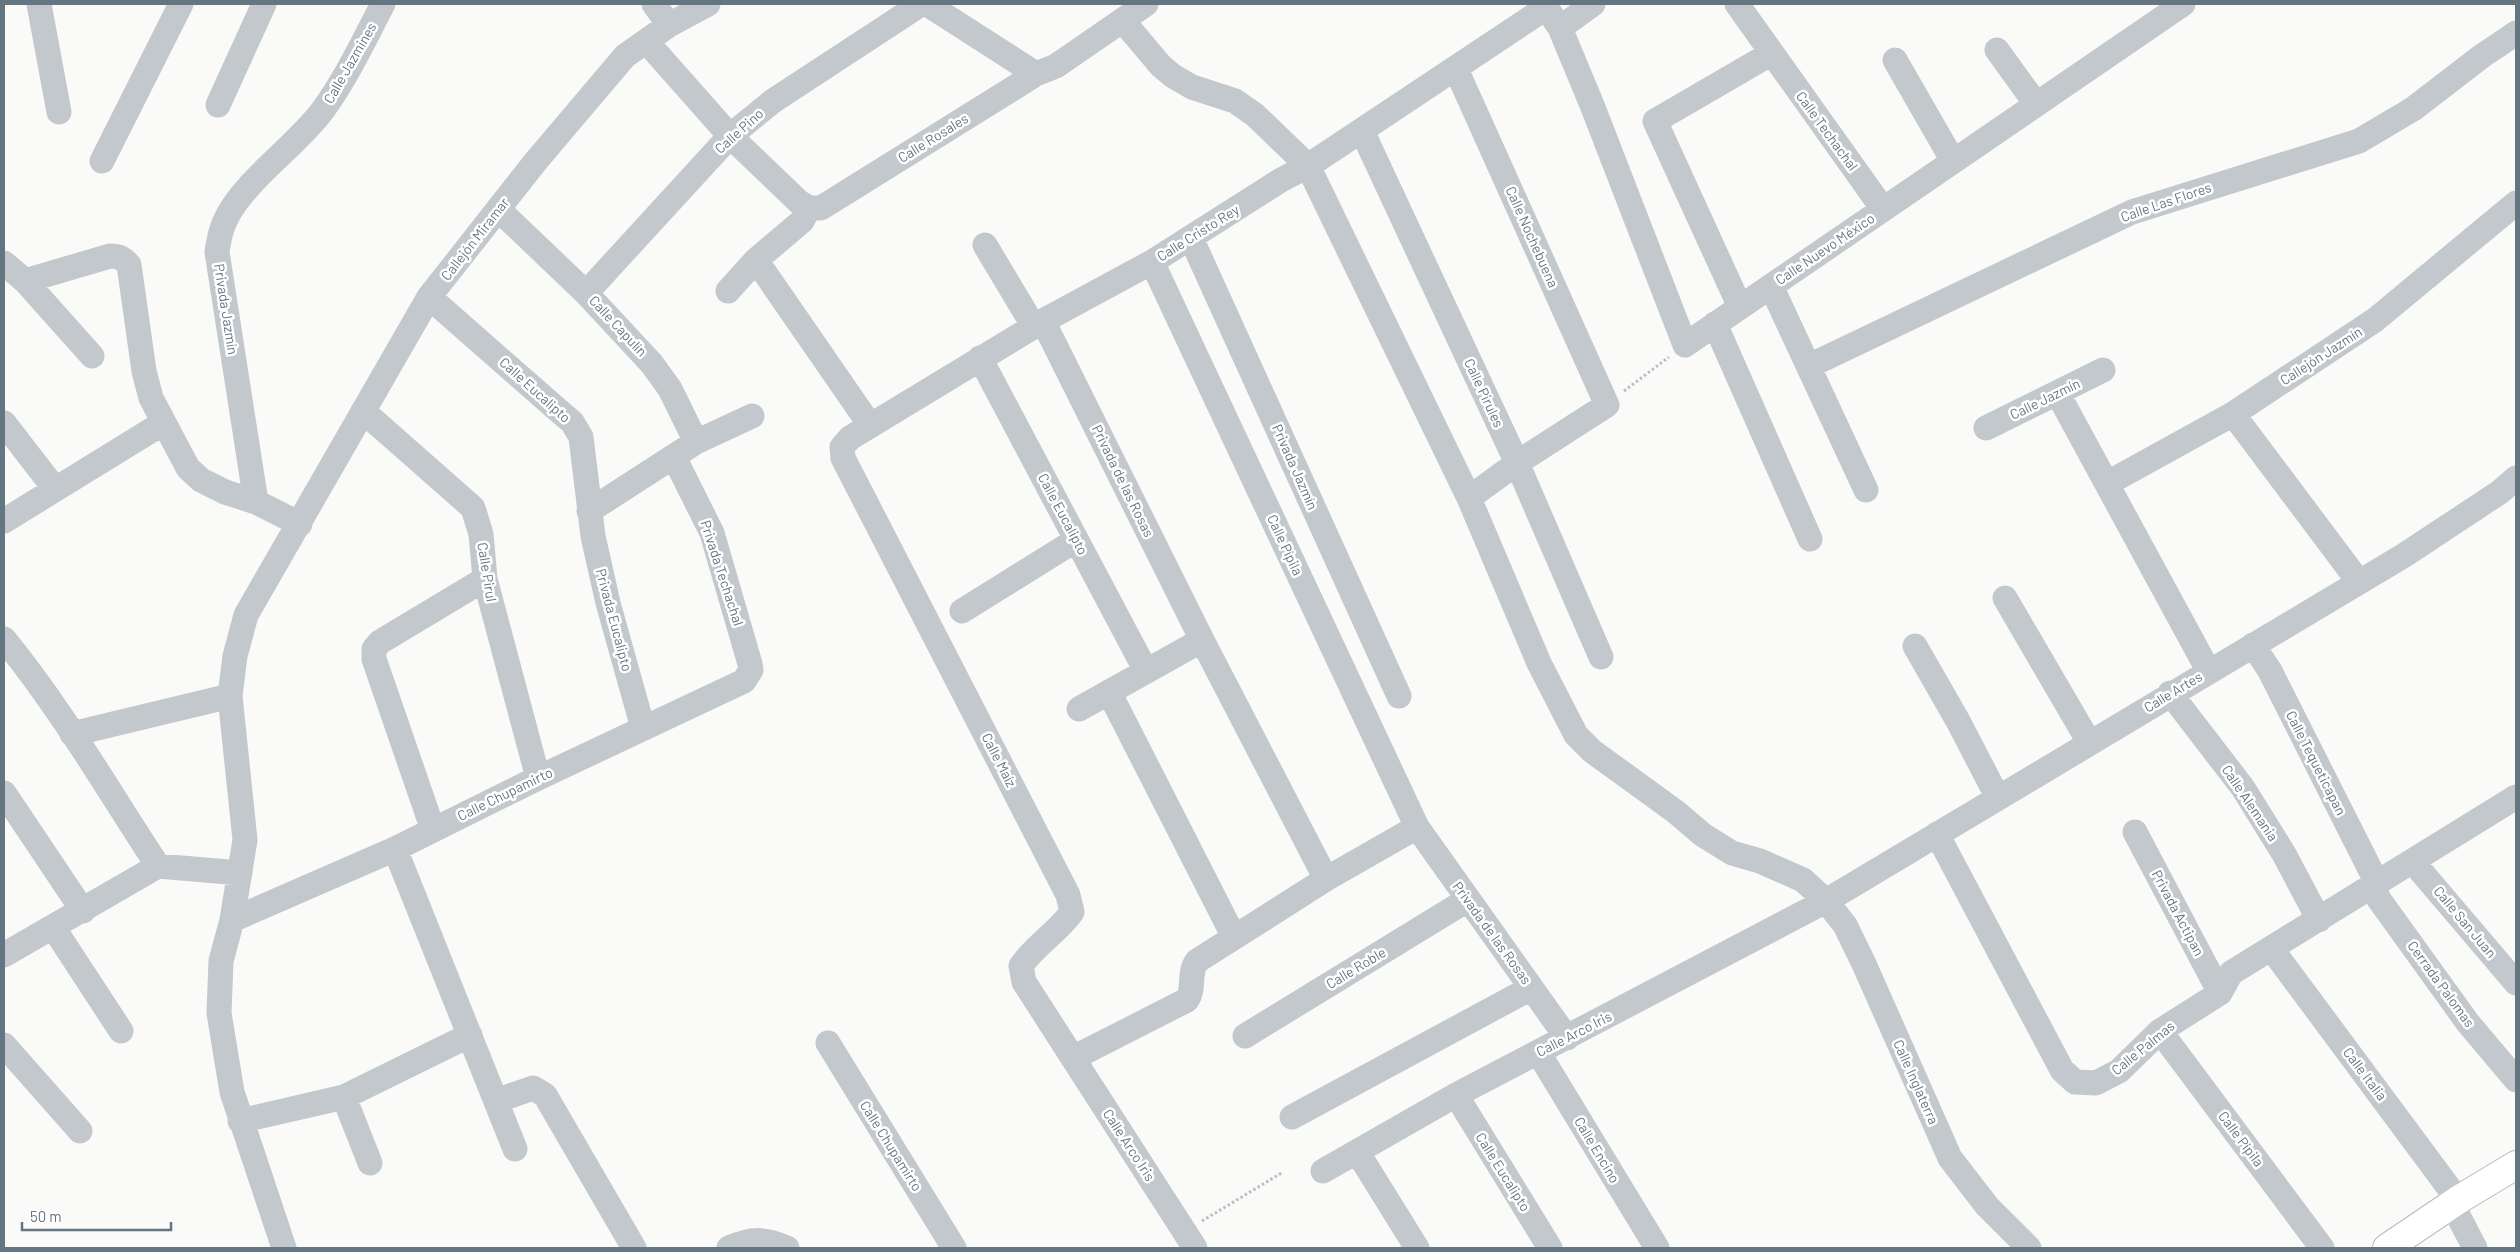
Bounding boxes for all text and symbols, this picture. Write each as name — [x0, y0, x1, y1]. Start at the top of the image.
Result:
street label: Calle Jazmines — [320, 19, 380, 106]
street label: Calle Techachal — [1793, 88, 1862, 174]
street label: Calle Pino — [711, 105, 766, 157]
street label: Calle Rosales — [894, 109, 971, 166]
street label: Calle Las Flores — [2118, 178, 2214, 225]
street label: Calle Nochebuena — [1503, 184, 1562, 290]
street label: Callejón Miramar — [437, 194, 512, 283]
street label: Calle Cristo Rey — [1153, 200, 1242, 265]
street label: Calle Nuevo México — [1772, 209, 1877, 288]
street label: Privada Jazmín — [211, 262, 242, 356]
street label: Calle Capulín — [586, 292, 651, 360]
street label: Callejón Jazmín — [2277, 323, 2365, 388]
street label: Calle Eucalipto — [496, 353, 574, 426]
street label: Calle Pirules — [1461, 356, 1508, 430]
street label: Calle Jazmín — [2007, 374, 2083, 423]
street label: Privada Jazmín — [1269, 421, 1322, 512]
street label: Privada de las Rosas — [1089, 422, 1158, 540]
street label: Calle Eucalipto — [1035, 470, 1092, 557]
street label: Calle Pípila — [1264, 512, 1307, 578]
street label: Privada Techachal — [697, 518, 748, 628]
street label: Calle Pirul — [474, 541, 501, 603]
street label: Privada Eucalipto — [593, 567, 636, 673]
street label: Calle Artes — [2141, 667, 2205, 716]
street label: Calle Tequeticapan — [2283, 708, 2350, 818]
street label: Calle Maíz — [979, 730, 1020, 790]
street label: Calle Alemania — [2219, 761, 2282, 844]
street label: Calle Chupamirto — [454, 763, 555, 824]
street label: Privada Actipan — [2149, 867, 2208, 959]
street label: Privada de las Rosas — [1449, 878, 1536, 988]
street label: Calle San Juan — [2431, 882, 2500, 961]
street label: Cerrada Palomas — [2404, 937, 2479, 1030]
street label: Calle Roble — [1323, 943, 1389, 992]
street label: Calle Arco Iris — [1533, 1007, 1615, 1060]
street label: Calle Palmas — [2108, 1017, 2178, 1078]
street label: Calle Inglaterra — [1890, 1037, 1943, 1127]
street label: Calle Italia — [2340, 1044, 2391, 1104]
street label: Calle Chupamirto — [857, 1097, 926, 1194]
street label: Calle Arco Iris — [1100, 1106, 1159, 1184]
street label: Calle Pípila — [2215, 1108, 2268, 1170]
street label: Calle Encino — [1571, 1114, 1624, 1186]
street label: Calle Eucalipto — [1472, 1129, 1534, 1214]
scale bar — [22, 1200, 171, 1232]
text: 50 m — [30, 1207, 62, 1225]

